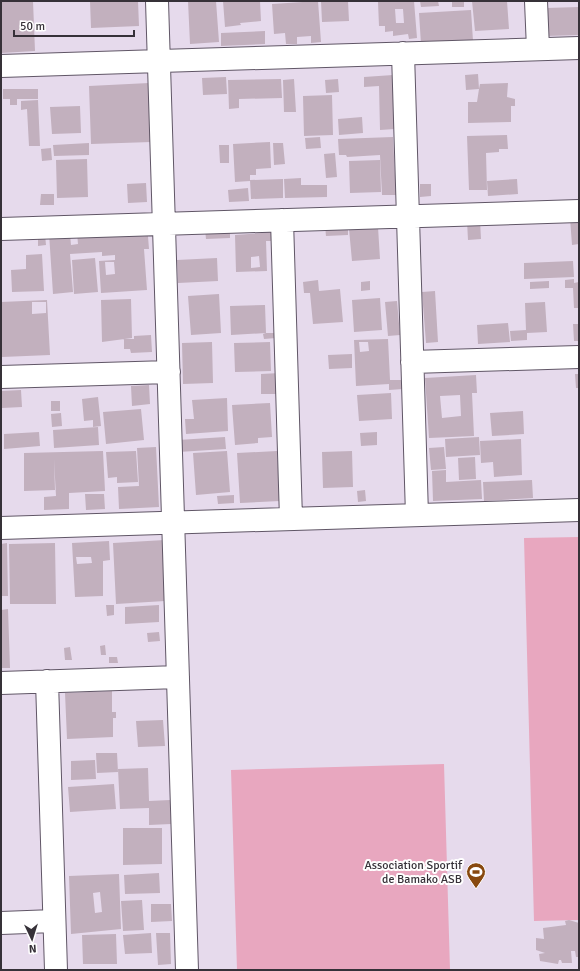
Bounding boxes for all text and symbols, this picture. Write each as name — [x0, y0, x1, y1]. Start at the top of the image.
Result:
scale bar — [14, 12, 134, 38]
text: 50 m — [20, 19, 45, 34]
place label: Association Sportif de Bamako ASB — [365, 858, 463, 887]
sports icon: Association Sportif de Bamako ASB — [465, 861, 487, 889]
north arrow — [12, 919, 52, 959]
text: N — [28, 942, 37, 955]

